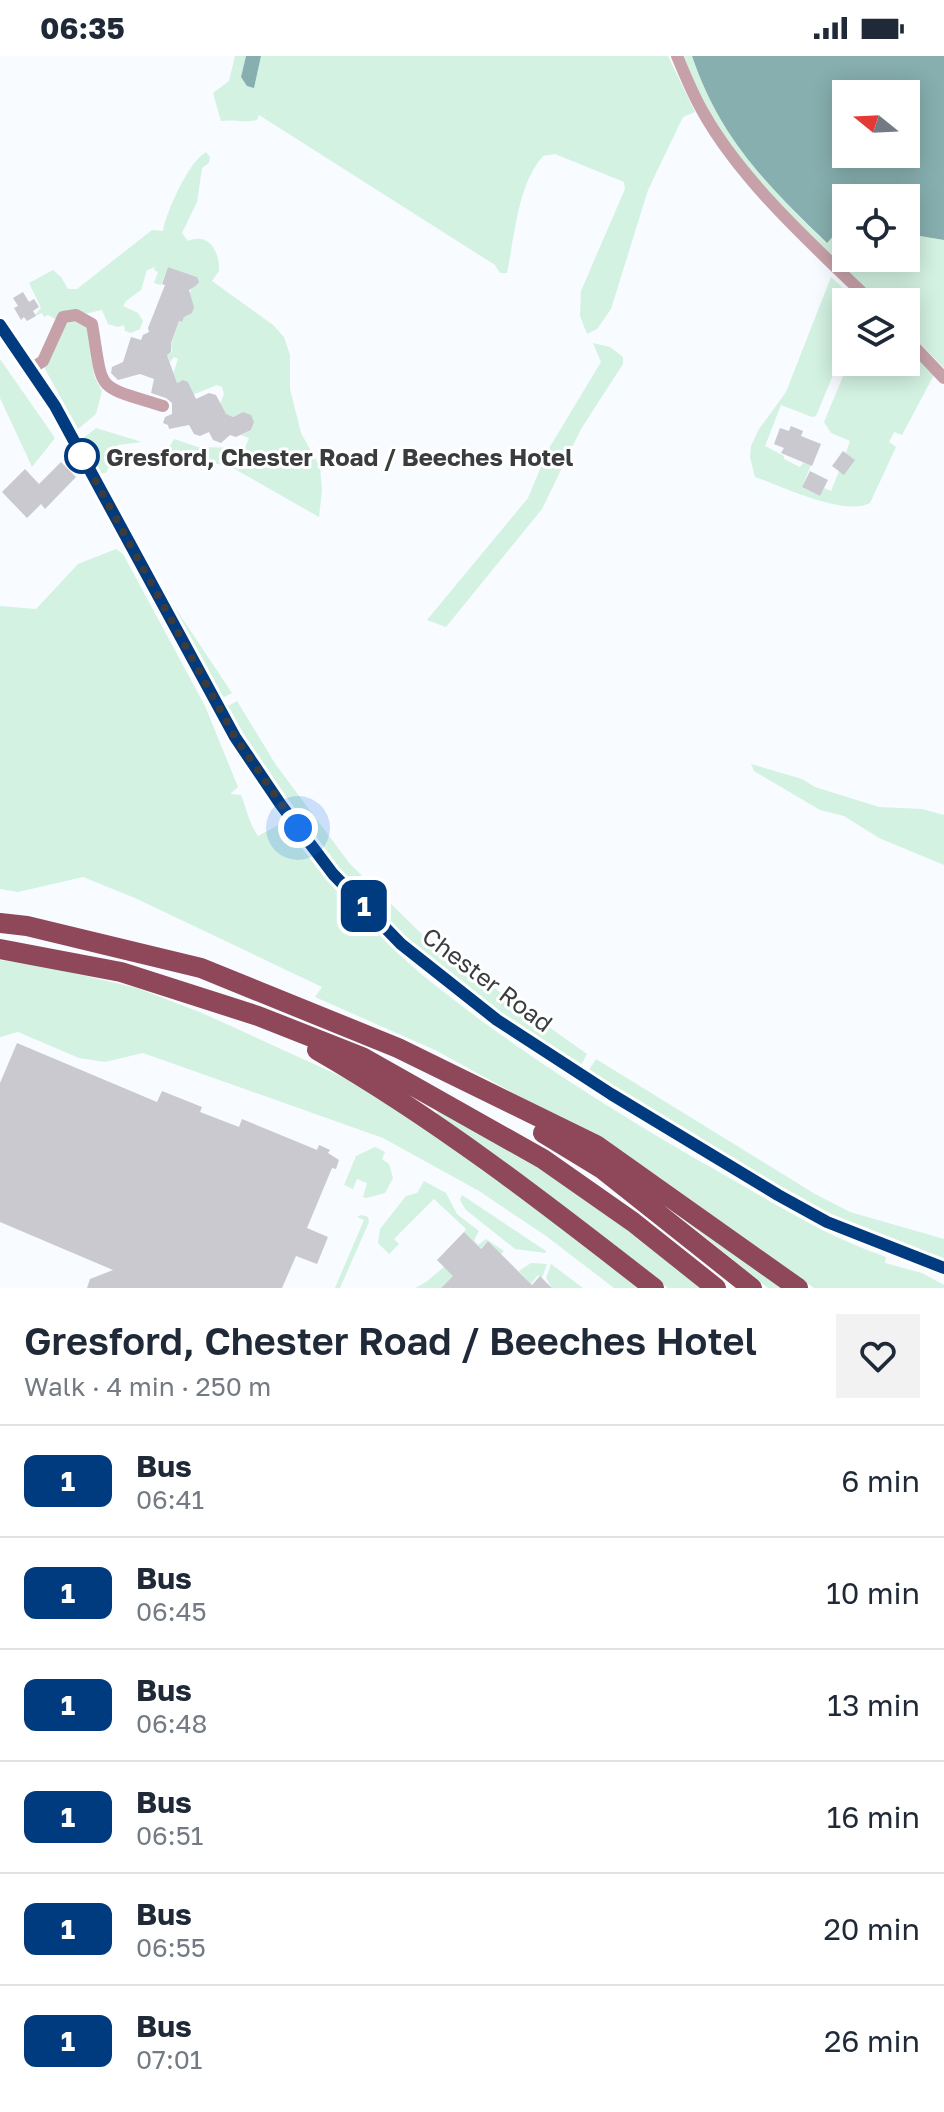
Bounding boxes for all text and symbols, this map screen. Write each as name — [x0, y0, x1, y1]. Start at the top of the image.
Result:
text: 06:35 — [40, 10, 125, 46]
north arrow — [832, 80, 920, 168]
map controls — [832, 80, 920, 376]
button: locate — [832, 184, 920, 272]
button: layers — [832, 288, 920, 376]
marker: Gresford, Chester Road / Beeches Hotel — [65, 439, 99, 473]
place label: Gresford, Chester Road / Beeches Hotel — [106, 442, 573, 471]
your location — [278, 808, 318, 848]
line badge: 1 — [338, 880, 390, 932]
text: 1 — [357, 889, 371, 922]
street label: Chester Road — [417, 921, 559, 1037]
button: heart — [836, 1314, 920, 1398]
text: Gresford, Chester Road / Beeches Hotel — [24, 1318, 757, 1363]
text: Walk · 4 min · 250 m — [24, 1371, 271, 1402]
text: Bus — [136, 1448, 192, 1484]
text: 6 min — [841, 1463, 920, 1499]
text: 1 — [61, 1464, 75, 1497]
text: 06:41 — [136, 1484, 204, 1515]
text: Bus — [136, 1560, 192, 1596]
text: 10 min — [826, 1575, 920, 1611]
text: 1 — [61, 1576, 75, 1609]
text: 06:45 — [136, 1596, 207, 1627]
text: Bus — [136, 1672, 192, 1708]
text: 13 min — [827, 1687, 920, 1723]
text: 1 — [61, 1688, 75, 1721]
text: 06:48 — [136, 1708, 207, 1739]
text: Bus — [136, 1784, 192, 1820]
text: 16 min — [827, 1799, 920, 1835]
text: 1 — [61, 1800, 75, 1833]
text: 06:51 — [136, 1820, 203, 1851]
text: Bus — [136, 1896, 192, 1932]
text: 20 min — [823, 1911, 920, 1947]
text: 1 — [61, 1912, 75, 1945]
text: 06:55 — [136, 1932, 206, 1963]
text: Bus — [136, 2008, 192, 2044]
text: 26 min — [824, 2023, 920, 2059]
text: 1 — [61, 2024, 75, 2057]
text: 07:01 — [136, 2044, 202, 2075]

